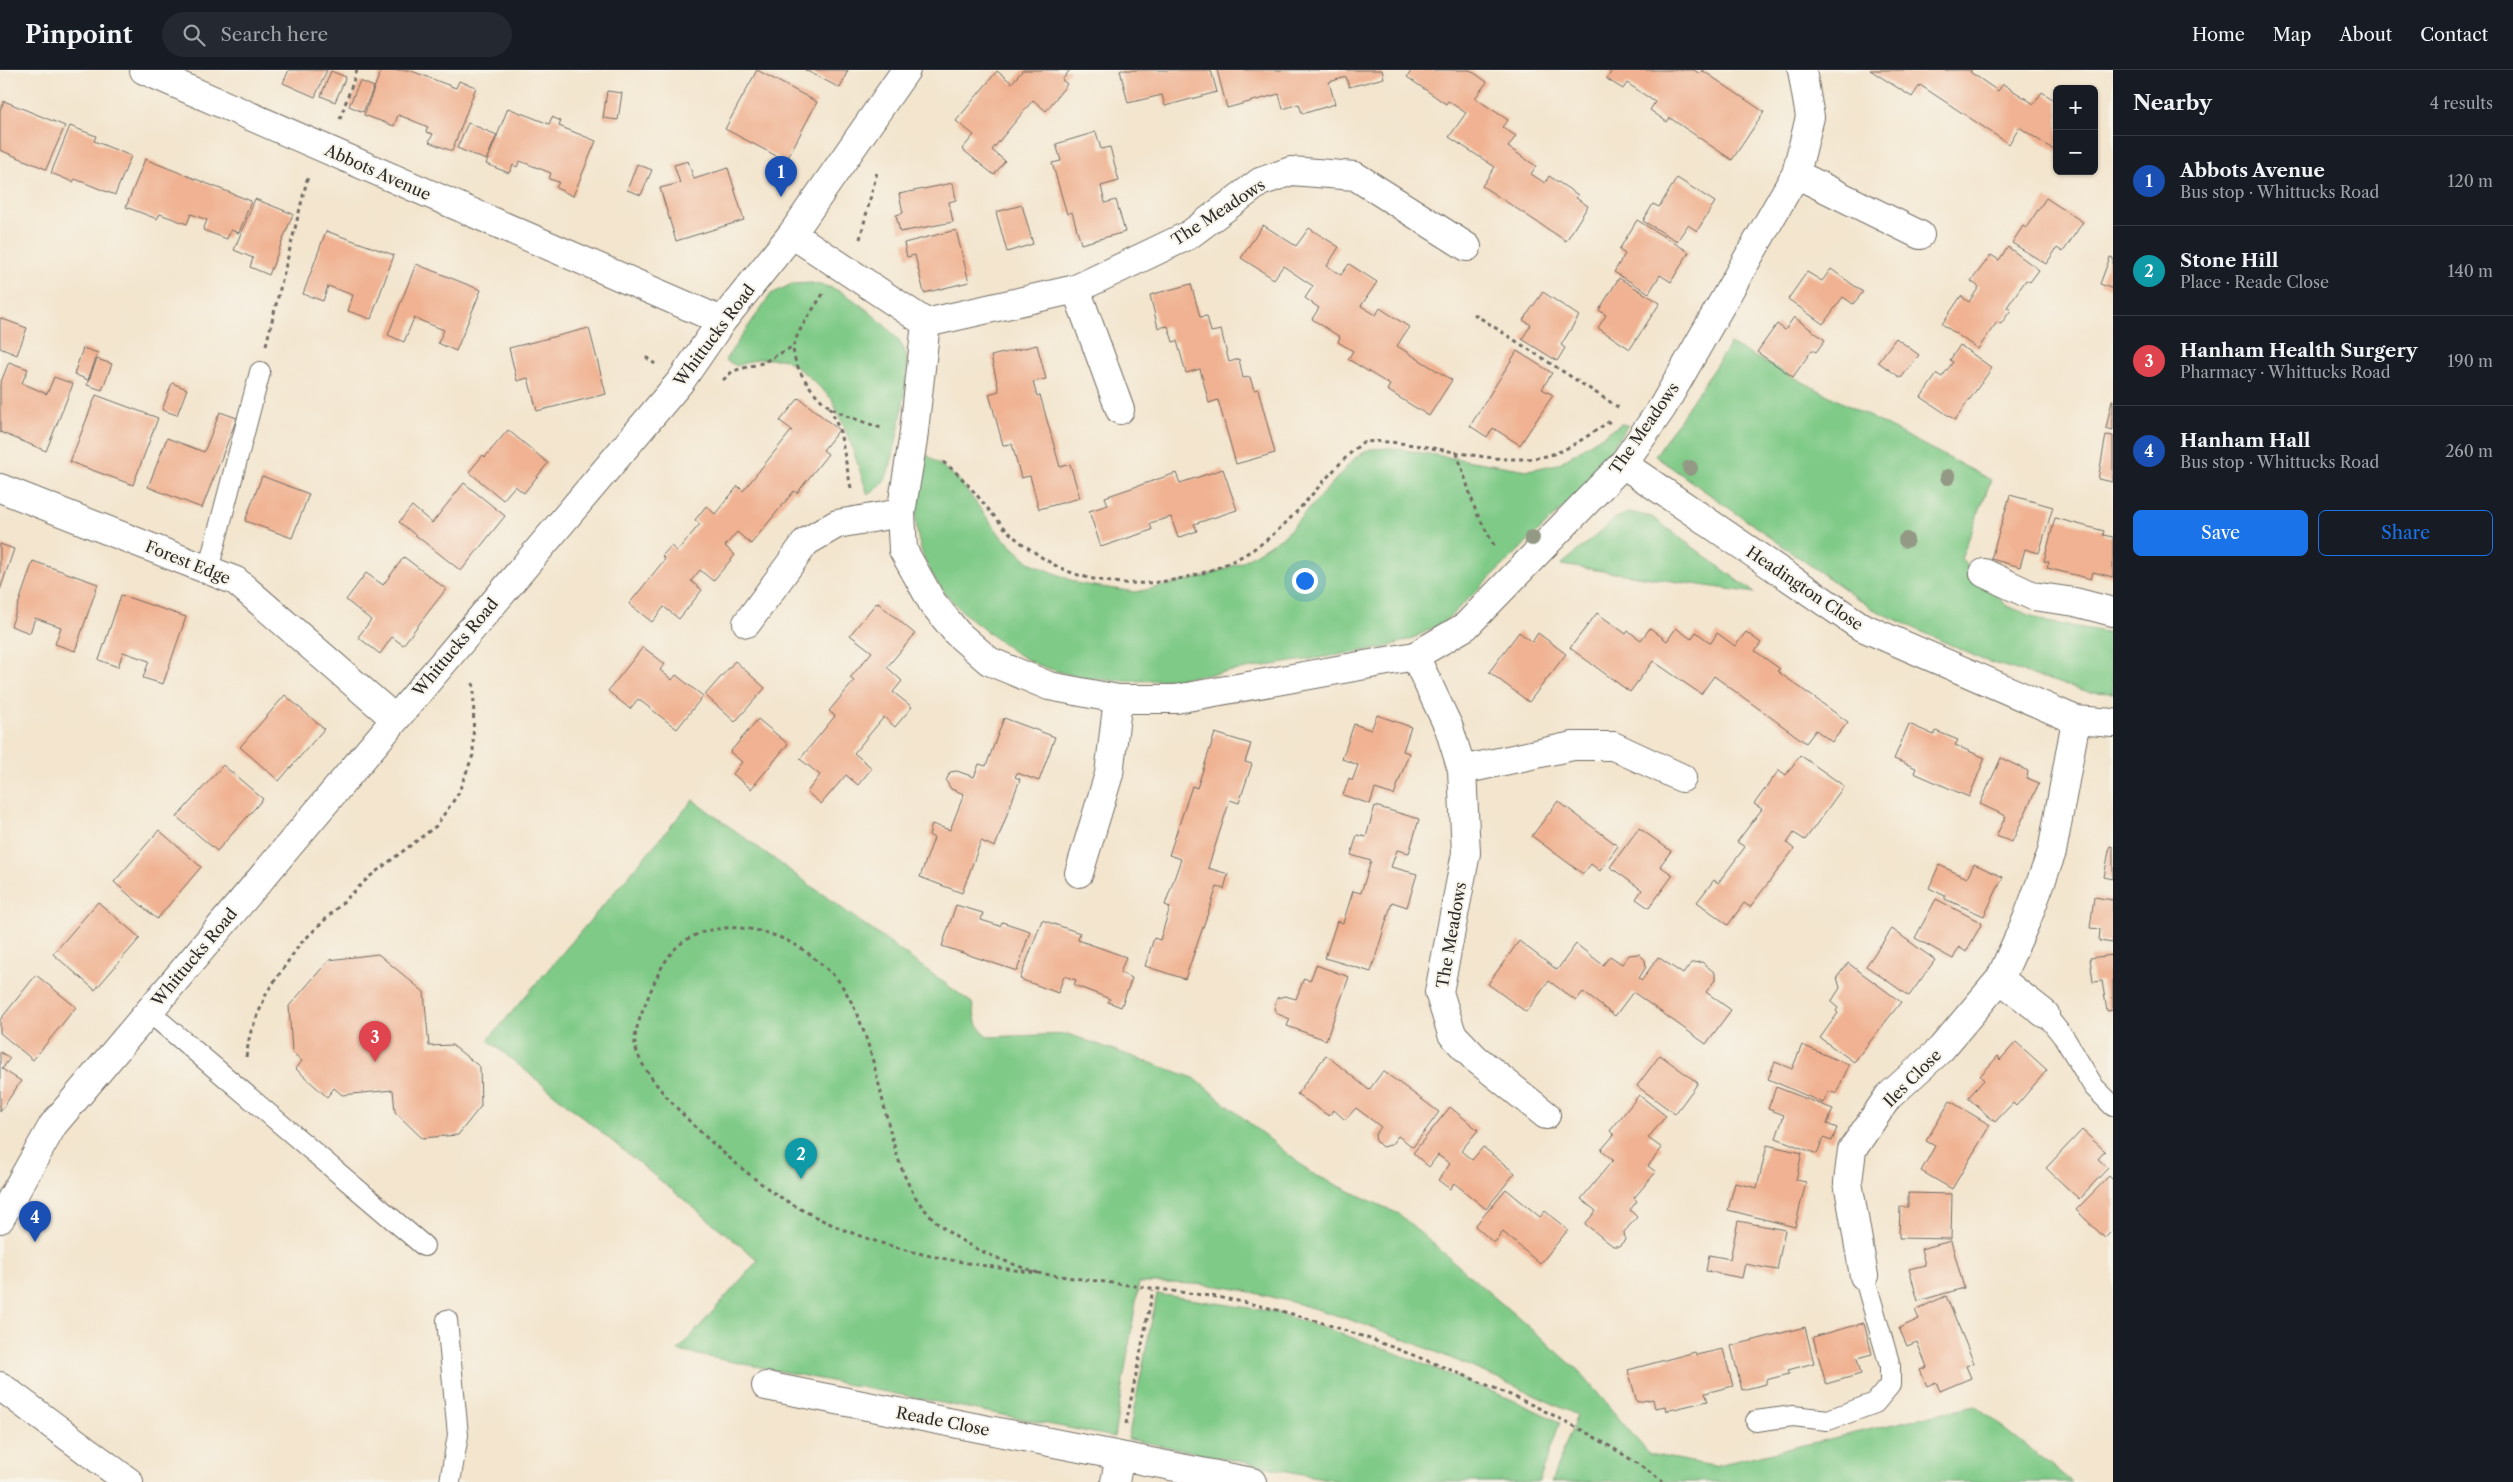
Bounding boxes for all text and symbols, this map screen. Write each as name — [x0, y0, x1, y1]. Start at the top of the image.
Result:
search box — [162, 12, 512, 57]
text: Pinpoint — [25, 20, 132, 49]
icon: search — [180, 21, 208, 49]
text: Search here — [220, 23, 328, 46]
text: Home — [2192, 24, 2245, 46]
text: Map — [2273, 24, 2311, 46]
text: About — [2339, 24, 2392, 46]
text: Contact — [2420, 24, 2488, 46]
map controls — [2053, 85, 2098, 175]
button: + — [2053, 85, 2098, 130]
text: Nearby — [2133, 90, 2212, 115]
text: 4 results — [2430, 93, 2493, 113]
button: − — [2053, 130, 2098, 175]
street label: Abbots Avenue — [321, 139, 434, 204]
pin: 1 — [765, 156, 797, 197]
text: Abbots Avenue — [2180, 159, 2325, 182]
text: 1 — [2145, 171, 2153, 191]
text: 120 m — [2448, 171, 2493, 191]
street label: The Meadows — [1168, 174, 1269, 250]
text: Bus stop · Whittucks Road — [2180, 182, 2379, 202]
text: Stone Hill — [2180, 249, 2279, 272]
text: 2 — [2144, 261, 2154, 281]
text: 140 m — [2448, 261, 2493, 281]
text: Place · Reade Close — [2180, 272, 2329, 292]
street label: Whittucks Road — [669, 280, 759, 391]
text: Hanham Health Surgery — [2180, 339, 2417, 362]
text: 3 — [2144, 351, 2154, 371]
text: 190 m — [2448, 351, 2493, 371]
text: Pharmacy · Whittucks Road — [2180, 362, 2391, 382]
street label: The Meadows — [1605, 378, 1683, 478]
text: Hanham Hall — [2180, 429, 2311, 452]
text: 4 — [2144, 441, 2154, 461]
text: 260 m — [2445, 441, 2493, 461]
text: Bus stop · Whittucks Road — [2180, 452, 2379, 472]
button: Save — [2133, 510, 2308, 556]
button: Share — [2318, 510, 2493, 556]
street label: Forest Edge — [143, 536, 233, 588]
street label: Headington Close — [1743, 542, 1867, 634]
your location — [1292, 568, 1318, 594]
street label: Whittucks Road — [407, 593, 502, 701]
street label: The Meadows — [1432, 880, 1470, 990]
street label: Whittucks Road — [146, 903, 241, 1011]
pin: 3 — [359, 1021, 391, 1062]
street label: Iles Close — [1879, 1045, 1945, 1111]
pin: 2 — [785, 1138, 817, 1179]
pin: 4 — [19, 1201, 51, 1242]
street label: Reade Close — [895, 1402, 991, 1440]

